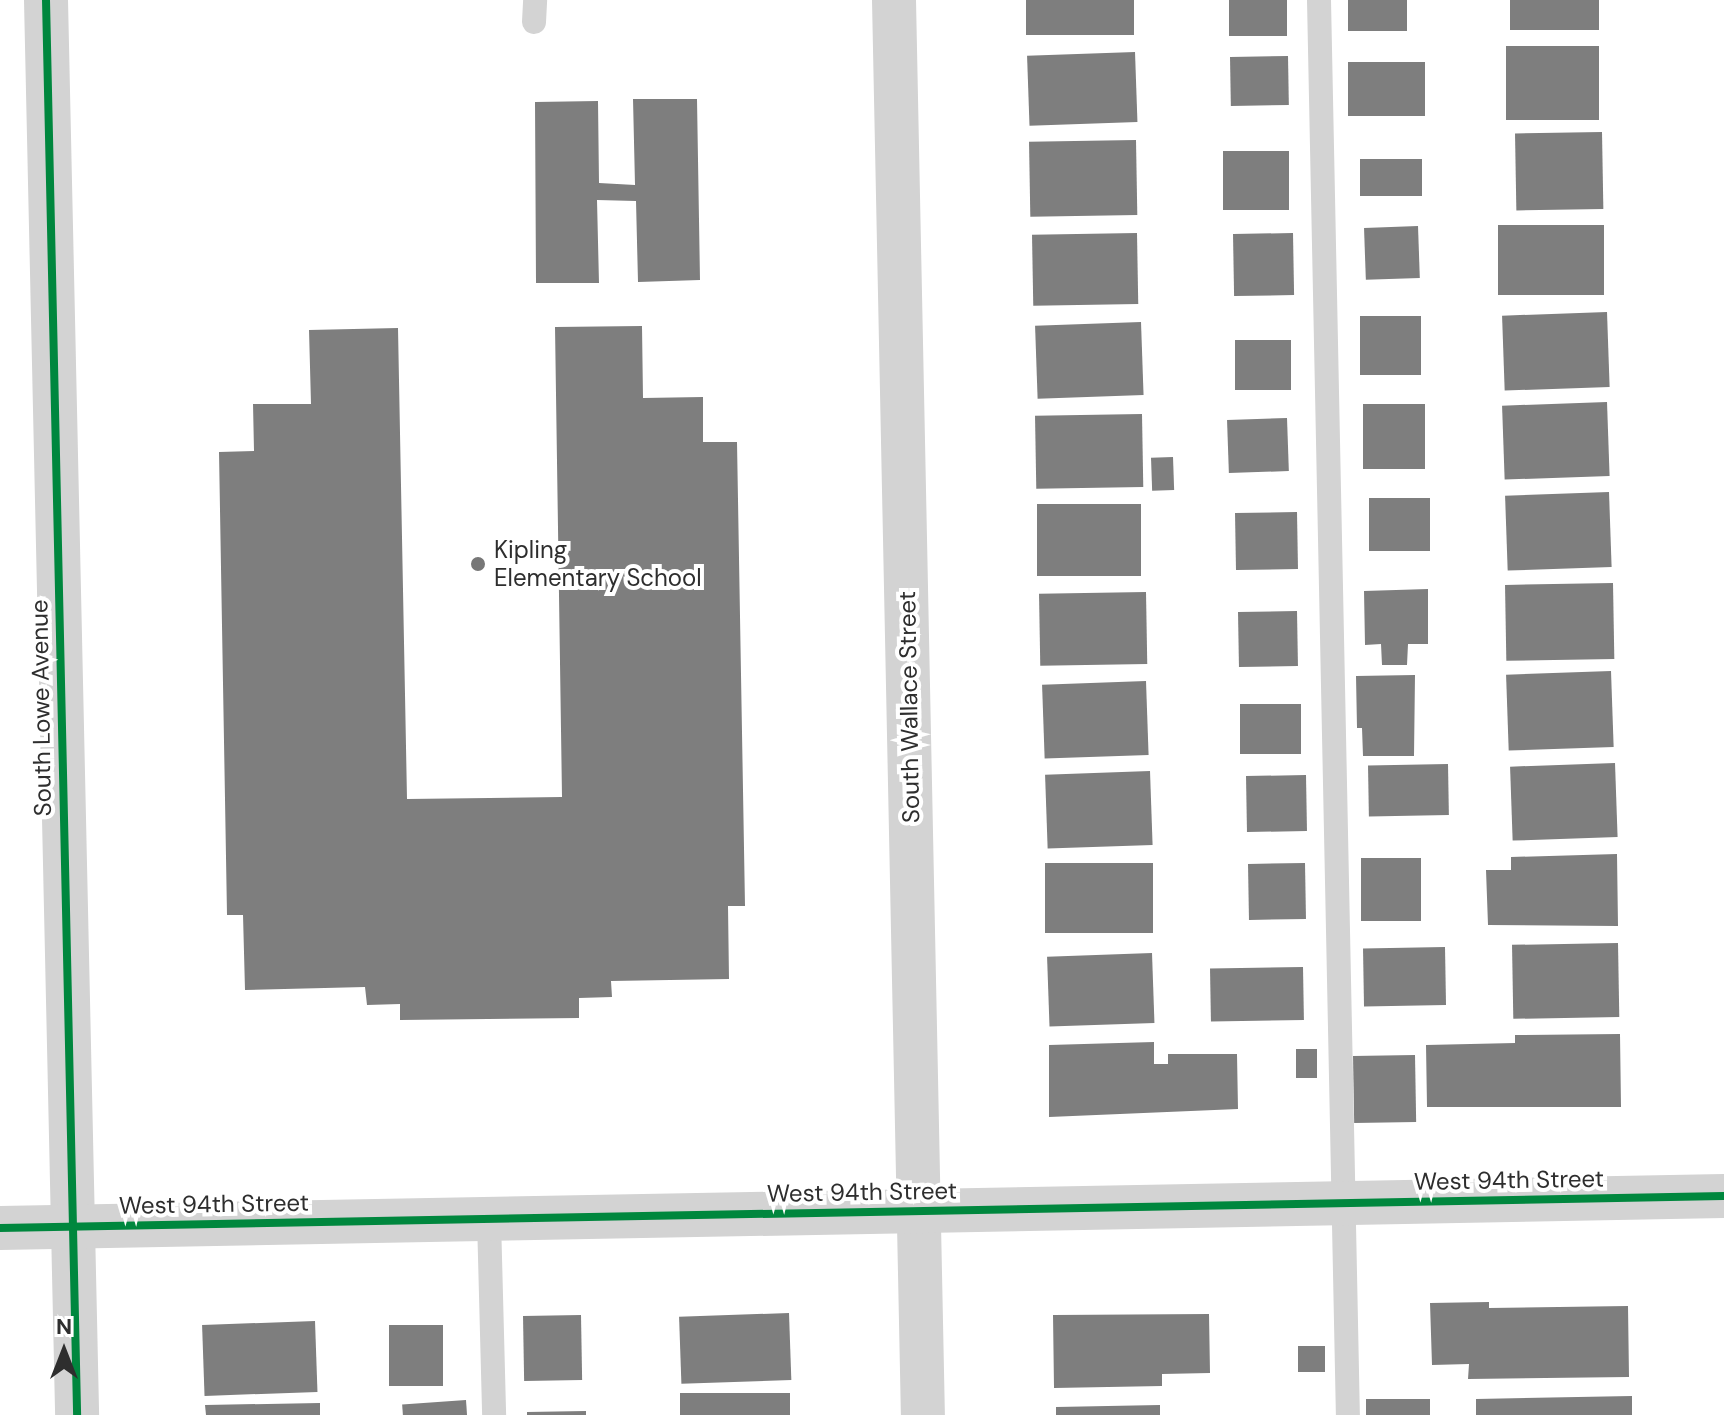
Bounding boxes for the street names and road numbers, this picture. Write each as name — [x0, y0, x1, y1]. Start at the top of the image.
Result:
street label: South Wallace Street — [893, 591, 925, 823]
street label: South Lowe Avenue — [25, 599, 57, 817]
street label: West 94th Street — [1414, 1164, 1604, 1196]
street label: West 94th Street — [767, 1176, 957, 1208]
street label: West 94th Street — [119, 1188, 309, 1220]

